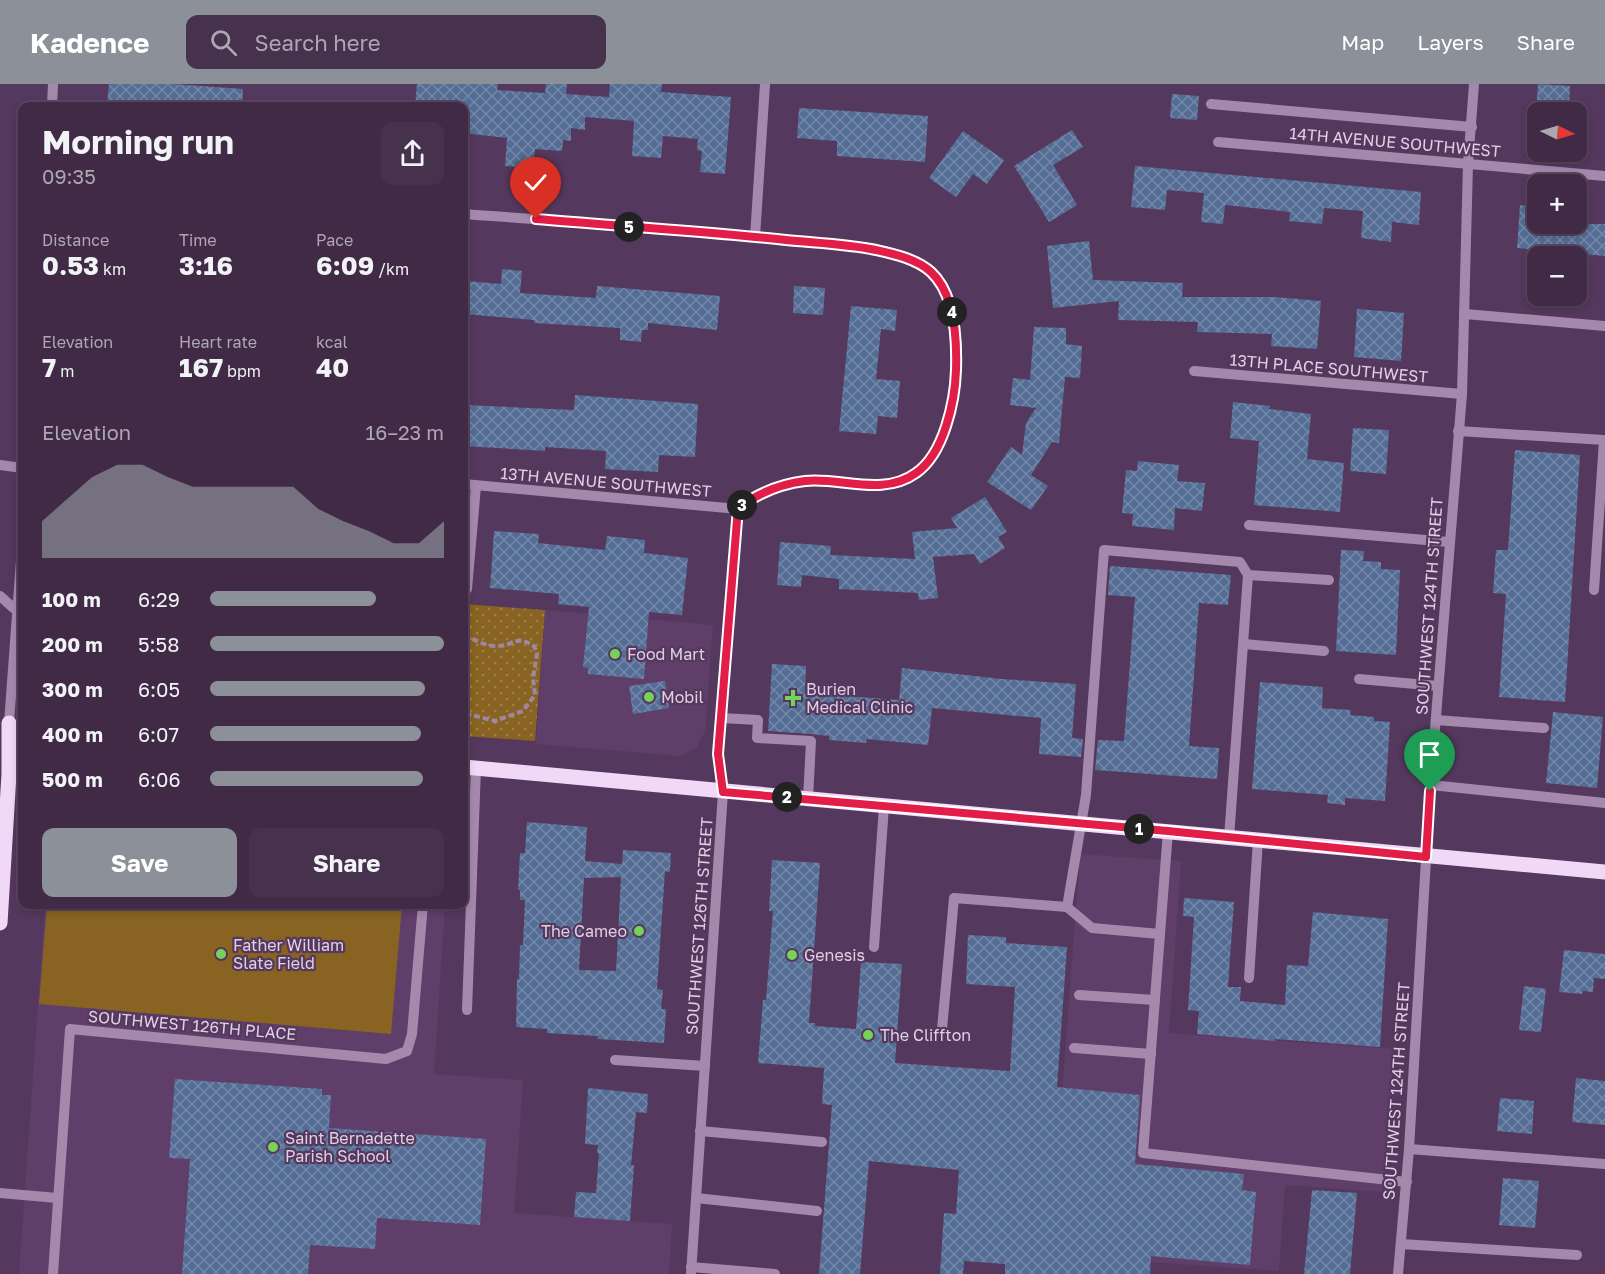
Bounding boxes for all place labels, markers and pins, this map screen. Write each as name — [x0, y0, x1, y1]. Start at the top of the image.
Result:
pin — [510, 157, 561, 219]
pin: 5 — [614, 212, 644, 242]
pin: 4 — [937, 297, 967, 327]
pin: 3 — [727, 490, 757, 520]
place label: Food Mart — [627, 644, 705, 664]
marker: Food Mart — [608, 647, 622, 661]
place label: Burien Medical Clinic — [806, 679, 913, 717]
place label: Mobil — [661, 687, 704, 707]
marker: Burien Medical Clinic — [784, 689, 802, 707]
marker: Mobil — [642, 690, 656, 704]
pin — [1404, 729, 1455, 791]
pin: 2 — [772, 782, 802, 812]
pin: 1 — [1124, 814, 1154, 844]
place label: The Cameo — [541, 921, 627, 941]
marker: The Cameo — [632, 924, 646, 938]
place label: Father William Slate Field — [233, 935, 344, 973]
place label: Genesis — [804, 945, 865, 965]
marker: Father William Slate Field — [214, 947, 228, 961]
marker: Genesis — [785, 948, 799, 962]
place label: The Cliffton — [880, 1025, 971, 1045]
marker: The Cliffton — [861, 1028, 875, 1042]
place label: Saint Bernadette Parish School — [285, 1128, 415, 1166]
marker: Saint Bernadette Parish School — [266, 1140, 280, 1154]

